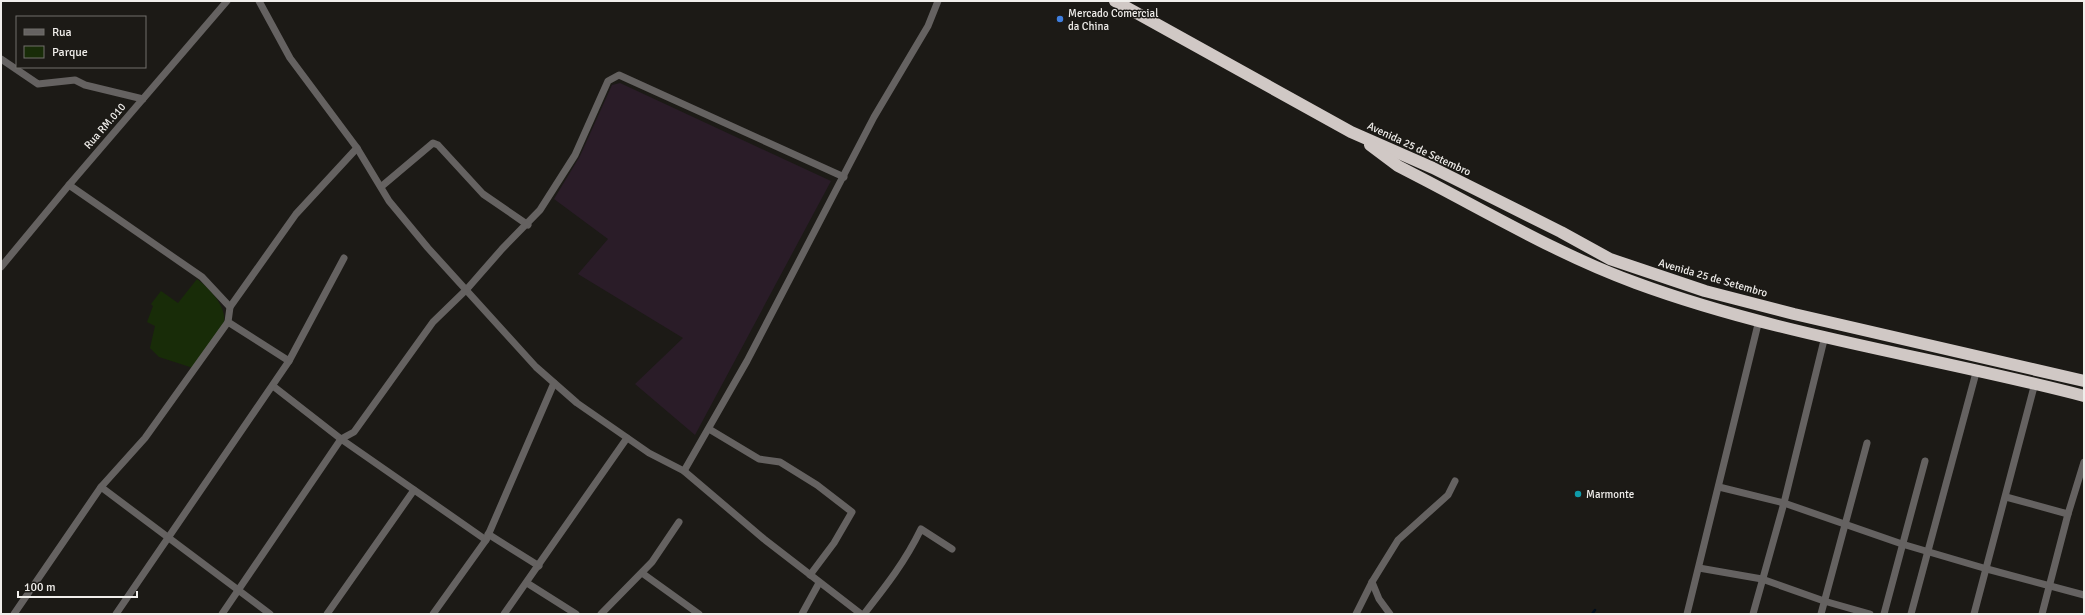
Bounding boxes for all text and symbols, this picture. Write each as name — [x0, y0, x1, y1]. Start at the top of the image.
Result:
place label: Mercado Comercial da China — [1068, 7, 1158, 33]
marker: Mercado Comercial da China — [1055, 14, 1065, 24]
legend — [16, 16, 146, 68]
text: Rua — [52, 25, 72, 40]
text: Parque — [52, 45, 88, 60]
street label: Rua RM.010 — [82, 100, 129, 152]
street label: Avenida 25 de Setembro — [1365, 119, 1473, 179]
street label: Avenida 25 de Setembro — [1657, 256, 1769, 300]
place label: Marmonte — [1586, 488, 1634, 501]
marker: Marmonte — [1573, 489, 1583, 499]
scale bar — [18, 573, 137, 599]
text: 100 m — [24, 580, 56, 595]

